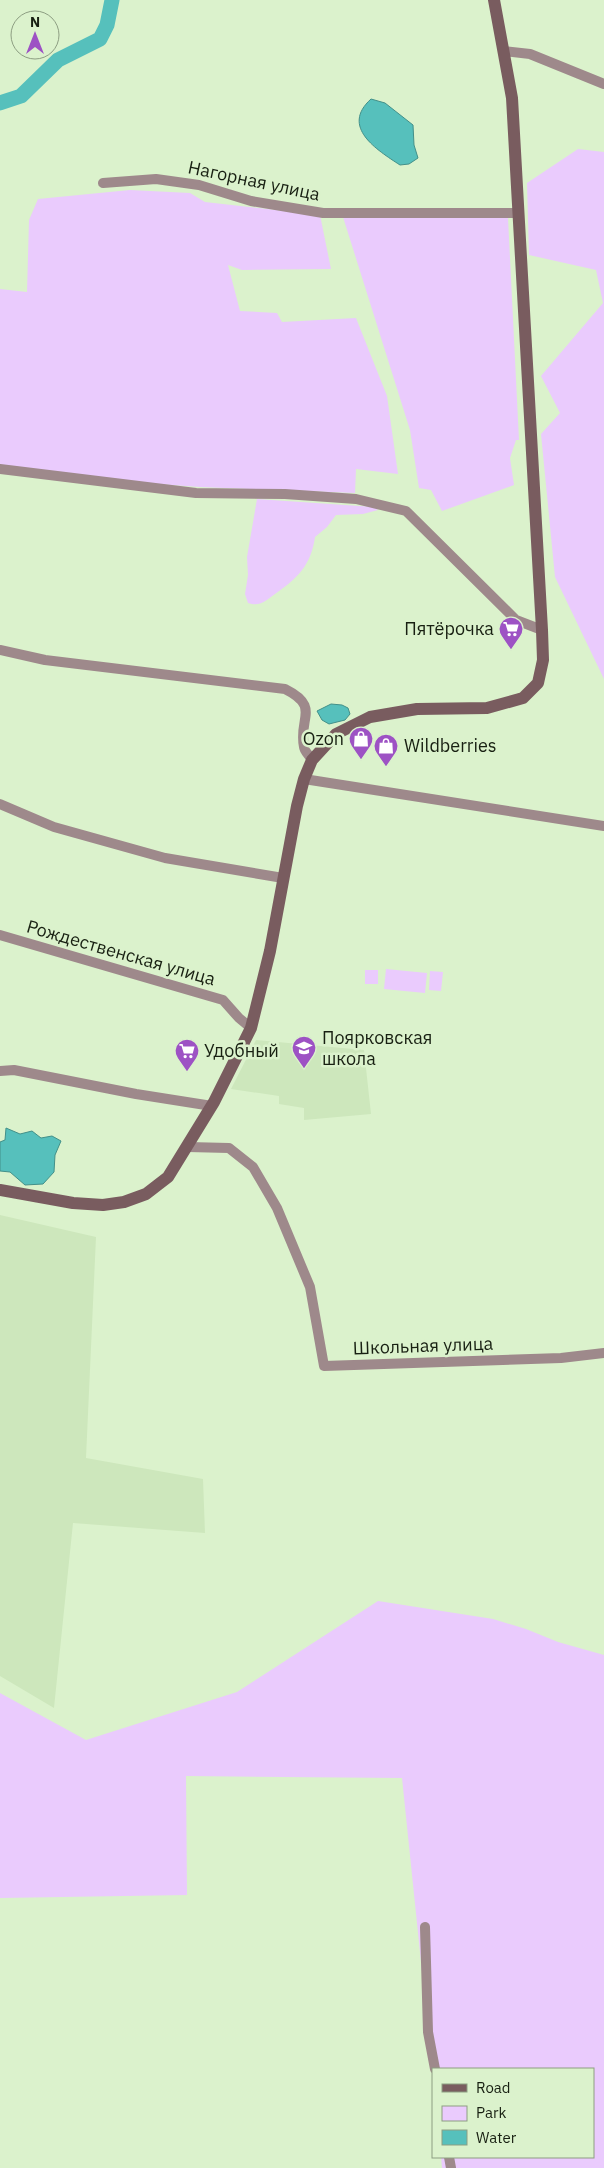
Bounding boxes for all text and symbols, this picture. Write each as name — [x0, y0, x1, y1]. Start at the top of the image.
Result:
north arrow — [10, 10, 60, 60]
text: N — [30, 13, 40, 31]
street label: Нагорная улица — [186, 155, 323, 206]
supermarket icon: Пятёрочка — [498, 616, 524, 650]
place label: Пятёрочка — [404, 617, 494, 640]
shop icon: Ozon — [348, 726, 374, 760]
place label: Ozon — [303, 727, 344, 750]
shop icon: Wildberries — [373, 733, 399, 767]
place label: Wildberries — [404, 734, 497, 757]
street label: Рождественская улица — [24, 915, 219, 991]
place label: Поярковская школа — [322, 1026, 432, 1070]
school or university icon: Поярковская школа — [291, 1035, 317, 1069]
supermarket icon: Удобный — [174, 1038, 200, 1072]
place label: Удобный — [204, 1039, 279, 1062]
street label: Школьная улица — [352, 1332, 494, 1359]
legend — [432, 2068, 594, 2158]
text: Road — [476, 2078, 511, 2097]
text: Park — [476, 2103, 506, 2122]
text: Water — [476, 2128, 517, 2147]

